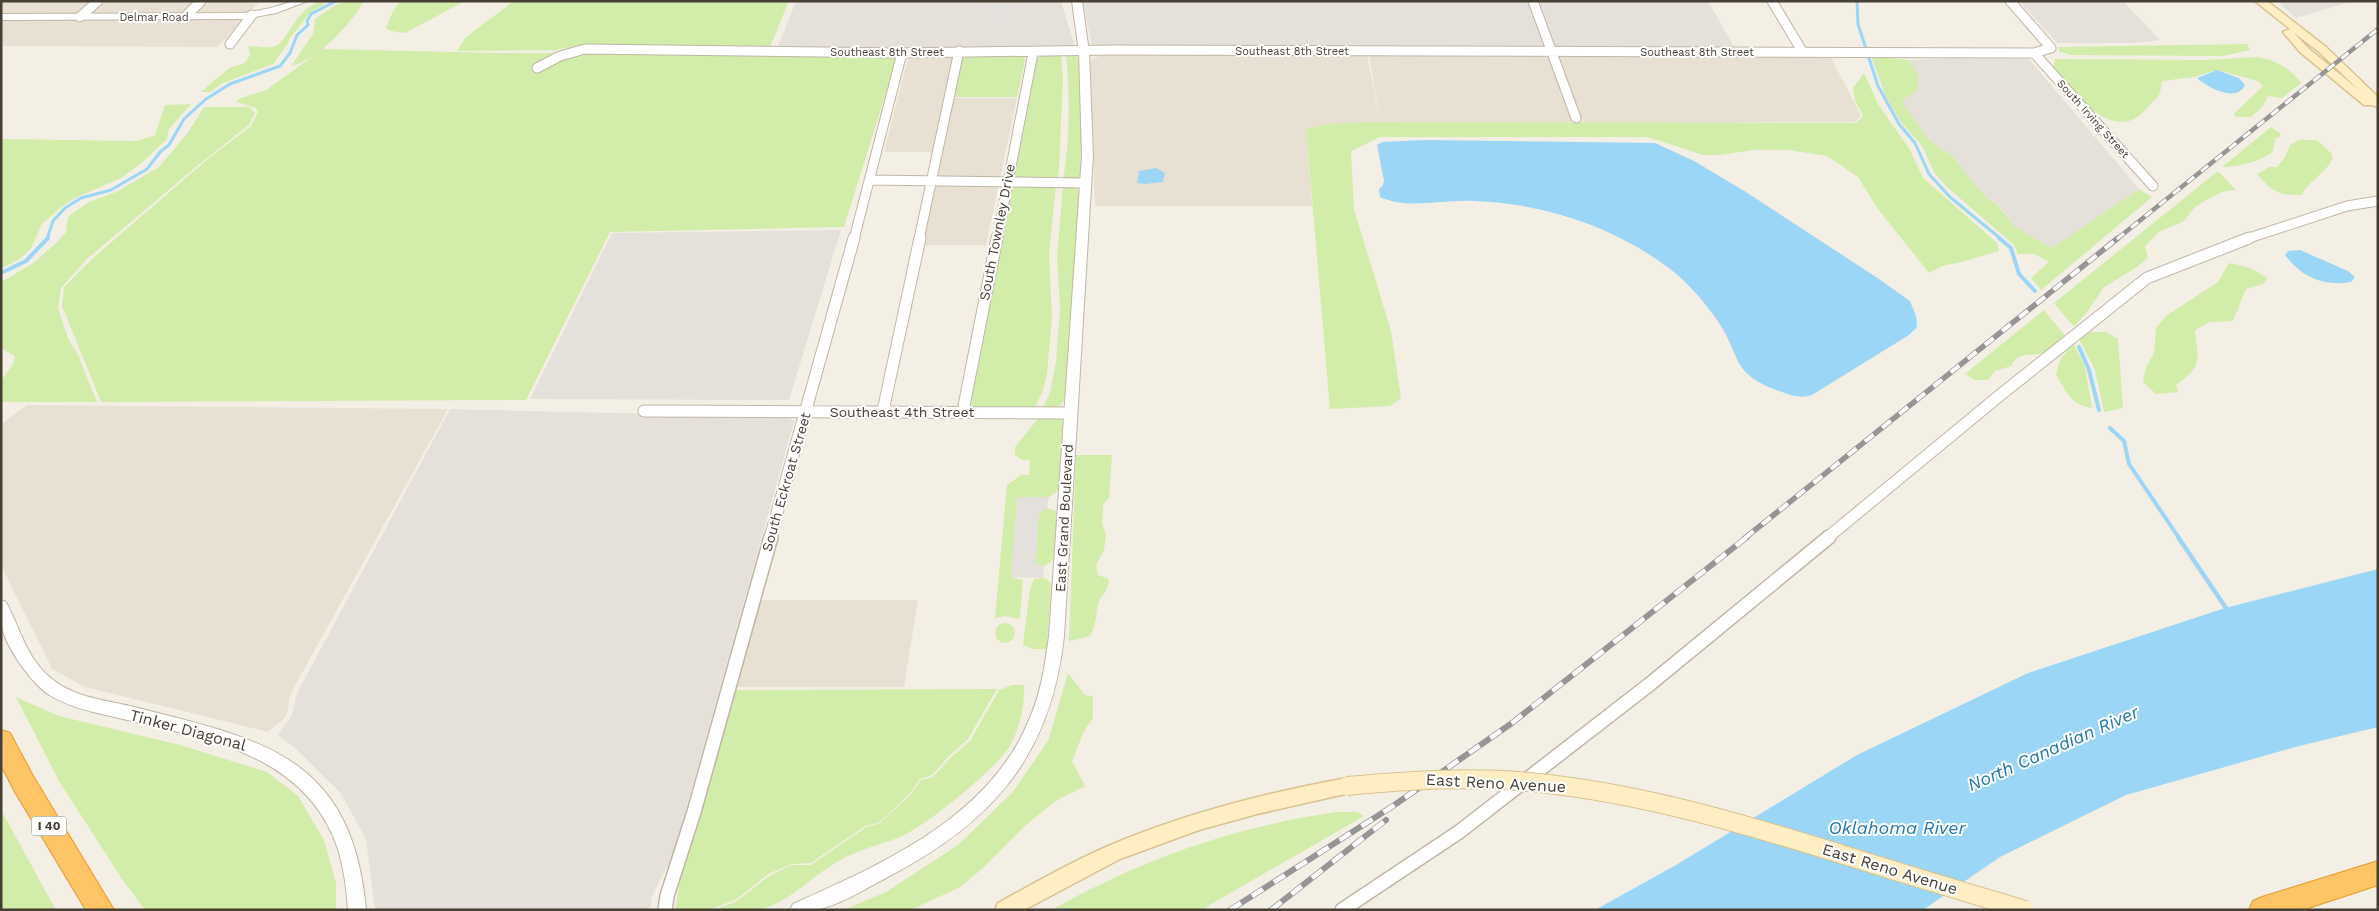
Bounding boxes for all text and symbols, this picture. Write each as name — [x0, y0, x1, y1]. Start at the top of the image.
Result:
street label: Delmar Road — [119, 11, 189, 24]
street label: Southeast 8th Street — [1235, 45, 1349, 58]
street label: Southeast 8th Street — [830, 46, 944, 59]
street label: Southeast 8th Street — [1640, 46, 1754, 59]
street label: South Irving Street — [2054, 77, 2132, 161]
street label: South Townley Drive — [976, 162, 1018, 302]
street label: Southeast 4th Street — [830, 404, 974, 420]
street label: South Eckroat Street — [758, 410, 814, 553]
street label: East Grand Boulevard — [1052, 444, 1076, 592]
water label: North Canadian River — [1964, 700, 2143, 795]
street label: Tinker Diagonal — [128, 705, 248, 755]
street label: East Reno Avenue — [1425, 770, 1567, 796]
road number: I 40 — [32, 816, 66, 836]
water label: Oklahoma River — [1828, 817, 1967, 838]
street label: East Reno Avenue — [1820, 839, 1960, 899]

